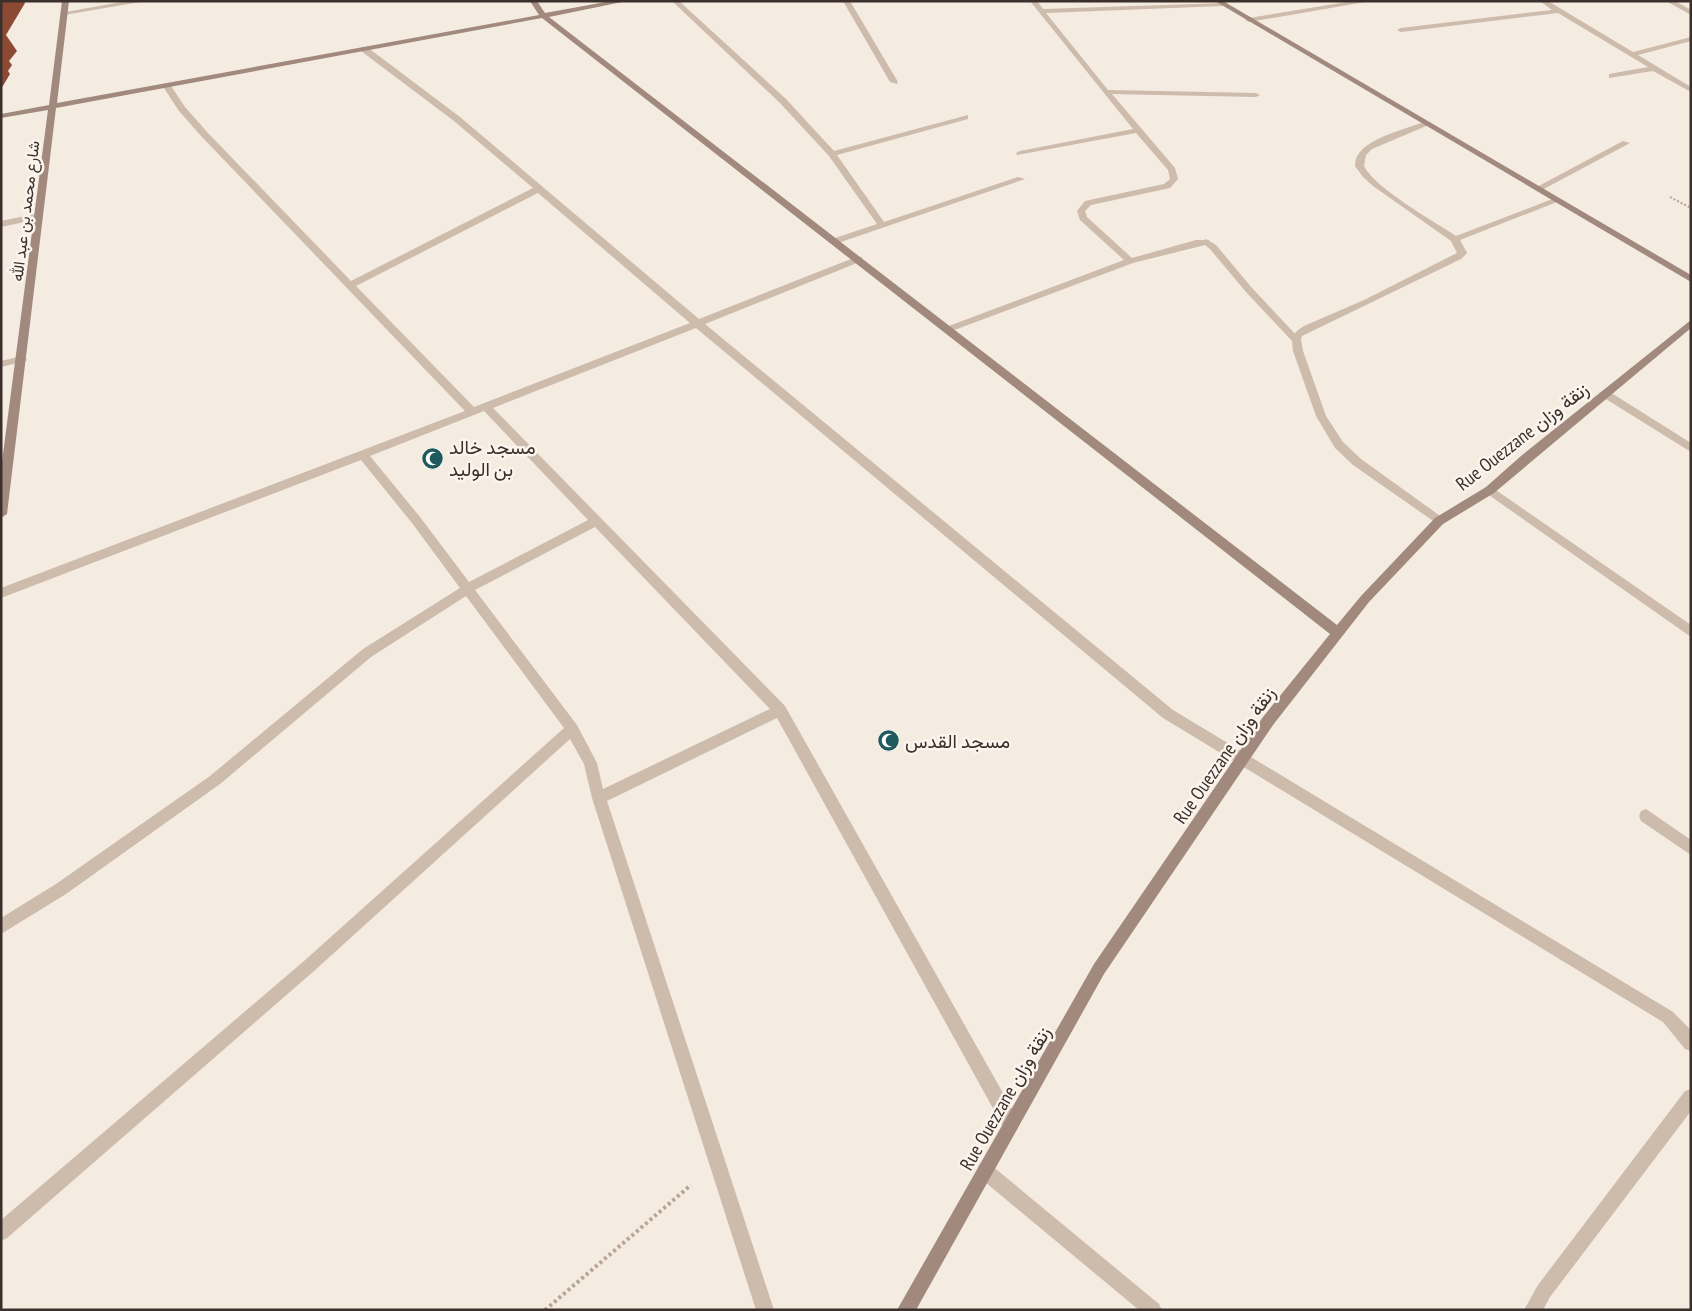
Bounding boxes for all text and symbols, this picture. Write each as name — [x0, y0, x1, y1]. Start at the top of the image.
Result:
street label: شارع محمد بن عبد الله — [6, 139, 46, 283]
street label: Rue Ouezzane زنقة وزان — [1451, 377, 1593, 495]
place label: مسجد خالد بن الوليد — [449, 435, 536, 481]
mosque icon: مسجد خالد بن الوليد — [421, 446, 445, 470]
street label: Rue Ouezzane زنقة وزان — [1168, 682, 1280, 828]
mosque icon: مسجد القدس — [877, 729, 901, 753]
place label: مسجد القدس — [905, 729, 1010, 753]
street label: Rue Ouezzane زنقة وزان — [954, 1022, 1056, 1174]

